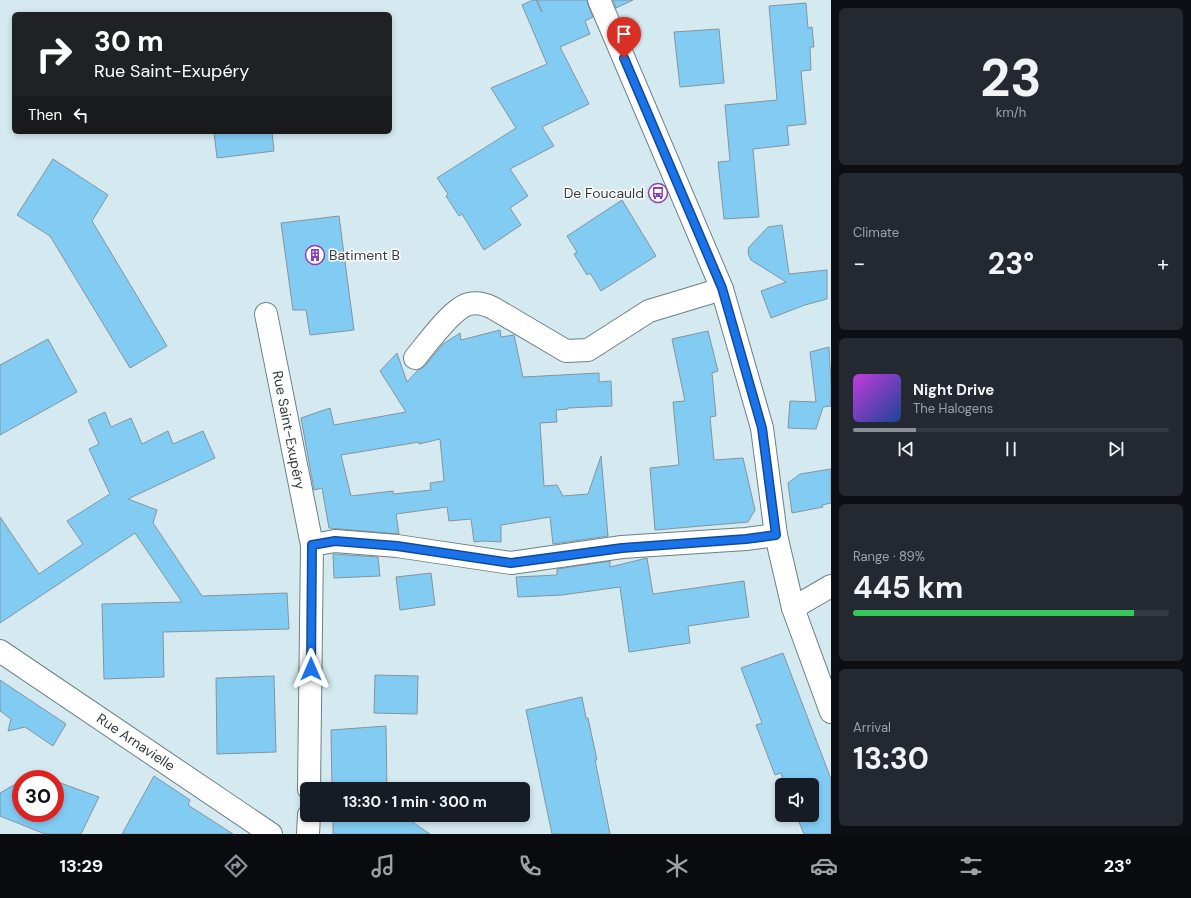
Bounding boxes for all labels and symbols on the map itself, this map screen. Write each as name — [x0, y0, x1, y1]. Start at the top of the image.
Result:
pin — [607, 17, 641, 58]
bus stop icon: De Foucauld — [647, 182, 669, 204]
place label: De Foucauld — [564, 184, 644, 202]
building icon: Batiment B — [304, 244, 326, 266]
place label: Batiment B — [329, 246, 400, 264]
street label: Rue Saint-Exupéry — [269, 369, 309, 491]
position arrow — [290, 648, 332, 690]
street label: Rue Arnavielle — [93, 709, 179, 775]
speed limit sign: 30 — [12, 770, 64, 822]

